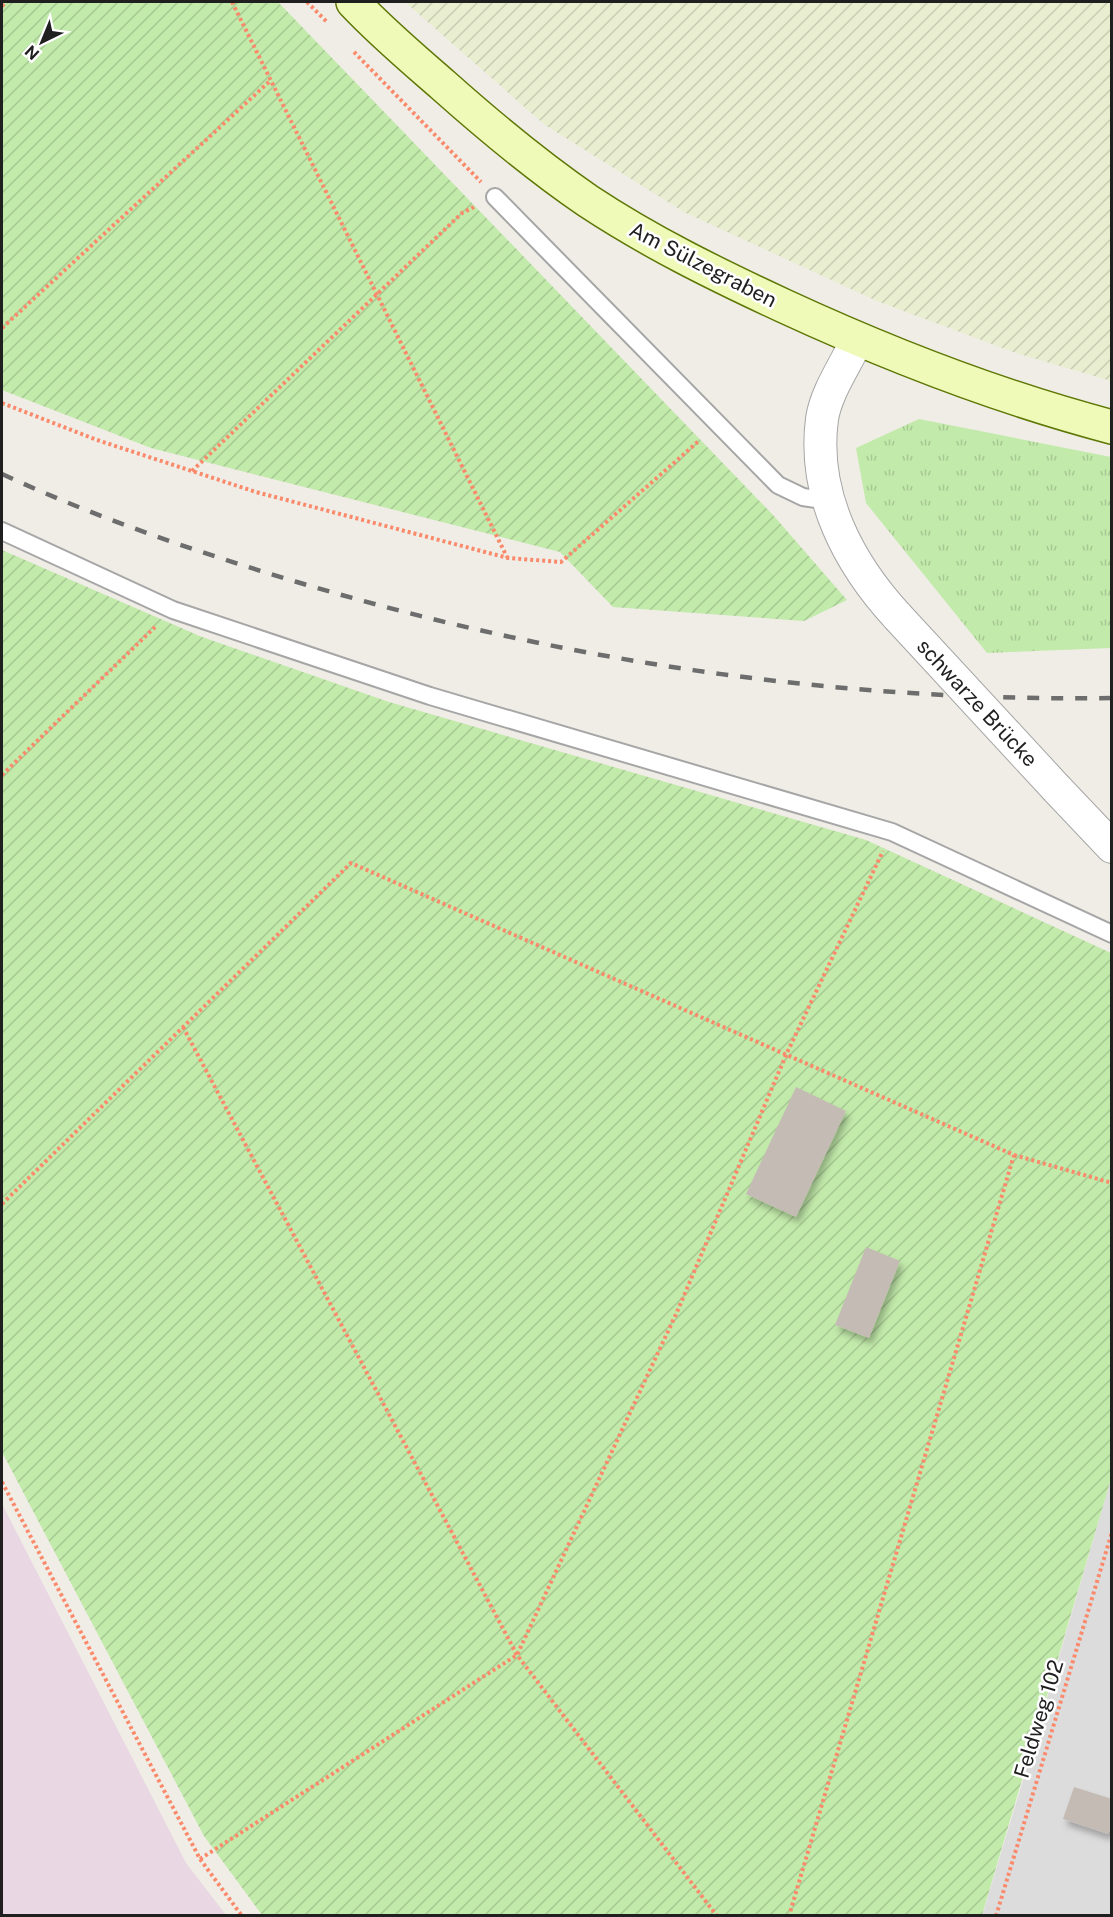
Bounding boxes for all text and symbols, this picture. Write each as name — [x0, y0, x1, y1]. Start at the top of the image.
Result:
north arrow — [12, 12, 72, 72]
text: N — [21, 41, 43, 64]
street label: Am Sülzegraben — [625, 217, 781, 312]
street label: schwarze Brücke — [912, 634, 1043, 772]
street label: Feldweg 102 — [1009, 1657, 1068, 1781]

